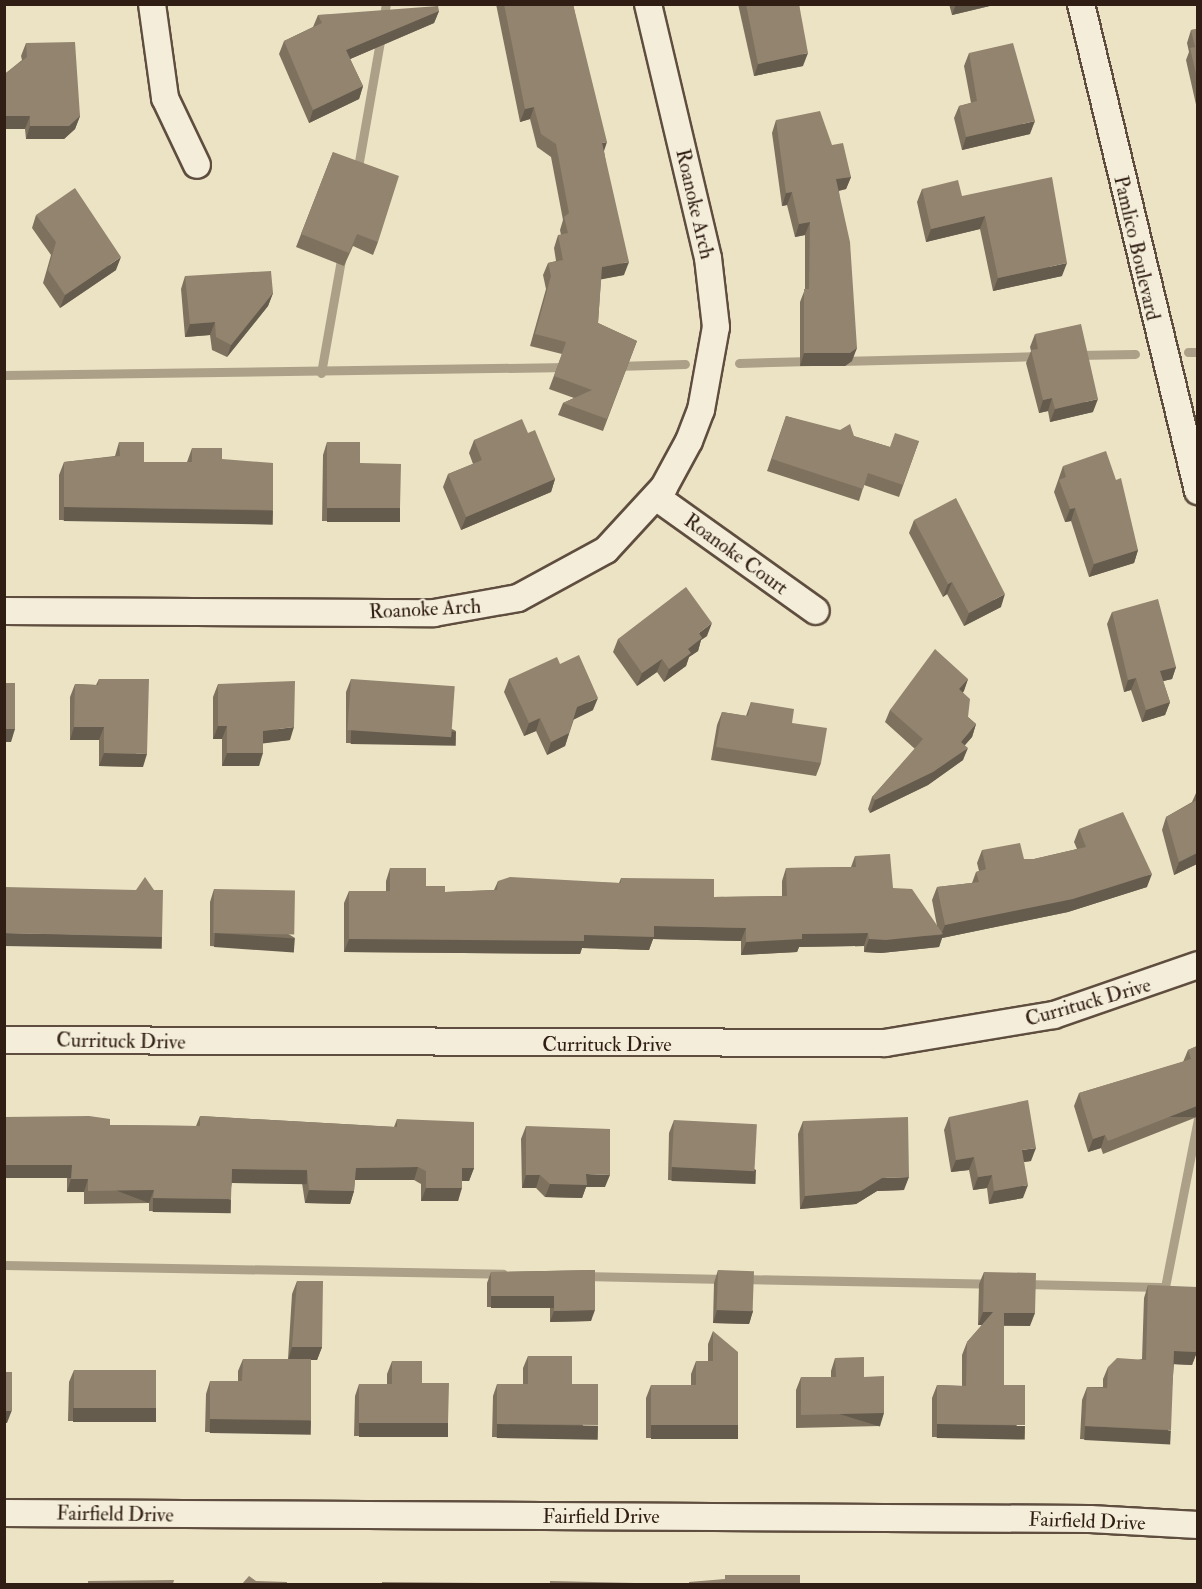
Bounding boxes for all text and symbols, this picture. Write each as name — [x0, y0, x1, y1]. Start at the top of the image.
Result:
street label: Roanoke Arch — [671, 147, 719, 261]
street label: Pamlico Boulevard — [1109, 173, 1165, 323]
street label: Roanoke Court — [680, 508, 792, 600]
street label: Roanoke Arch — [368, 594, 482, 624]
street label: Currituck Drive — [1022, 973, 1154, 1031]
street label: Currituck Drive — [56, 1028, 186, 1054]
street label: Currituck Drive — [542, 1032, 672, 1056]
street label: Fairfield Drive — [56, 1501, 174, 1527]
street label: Fairfield Drive — [542, 1504, 660, 1528]
street label: Fairfield Drive — [1028, 1507, 1146, 1535]

